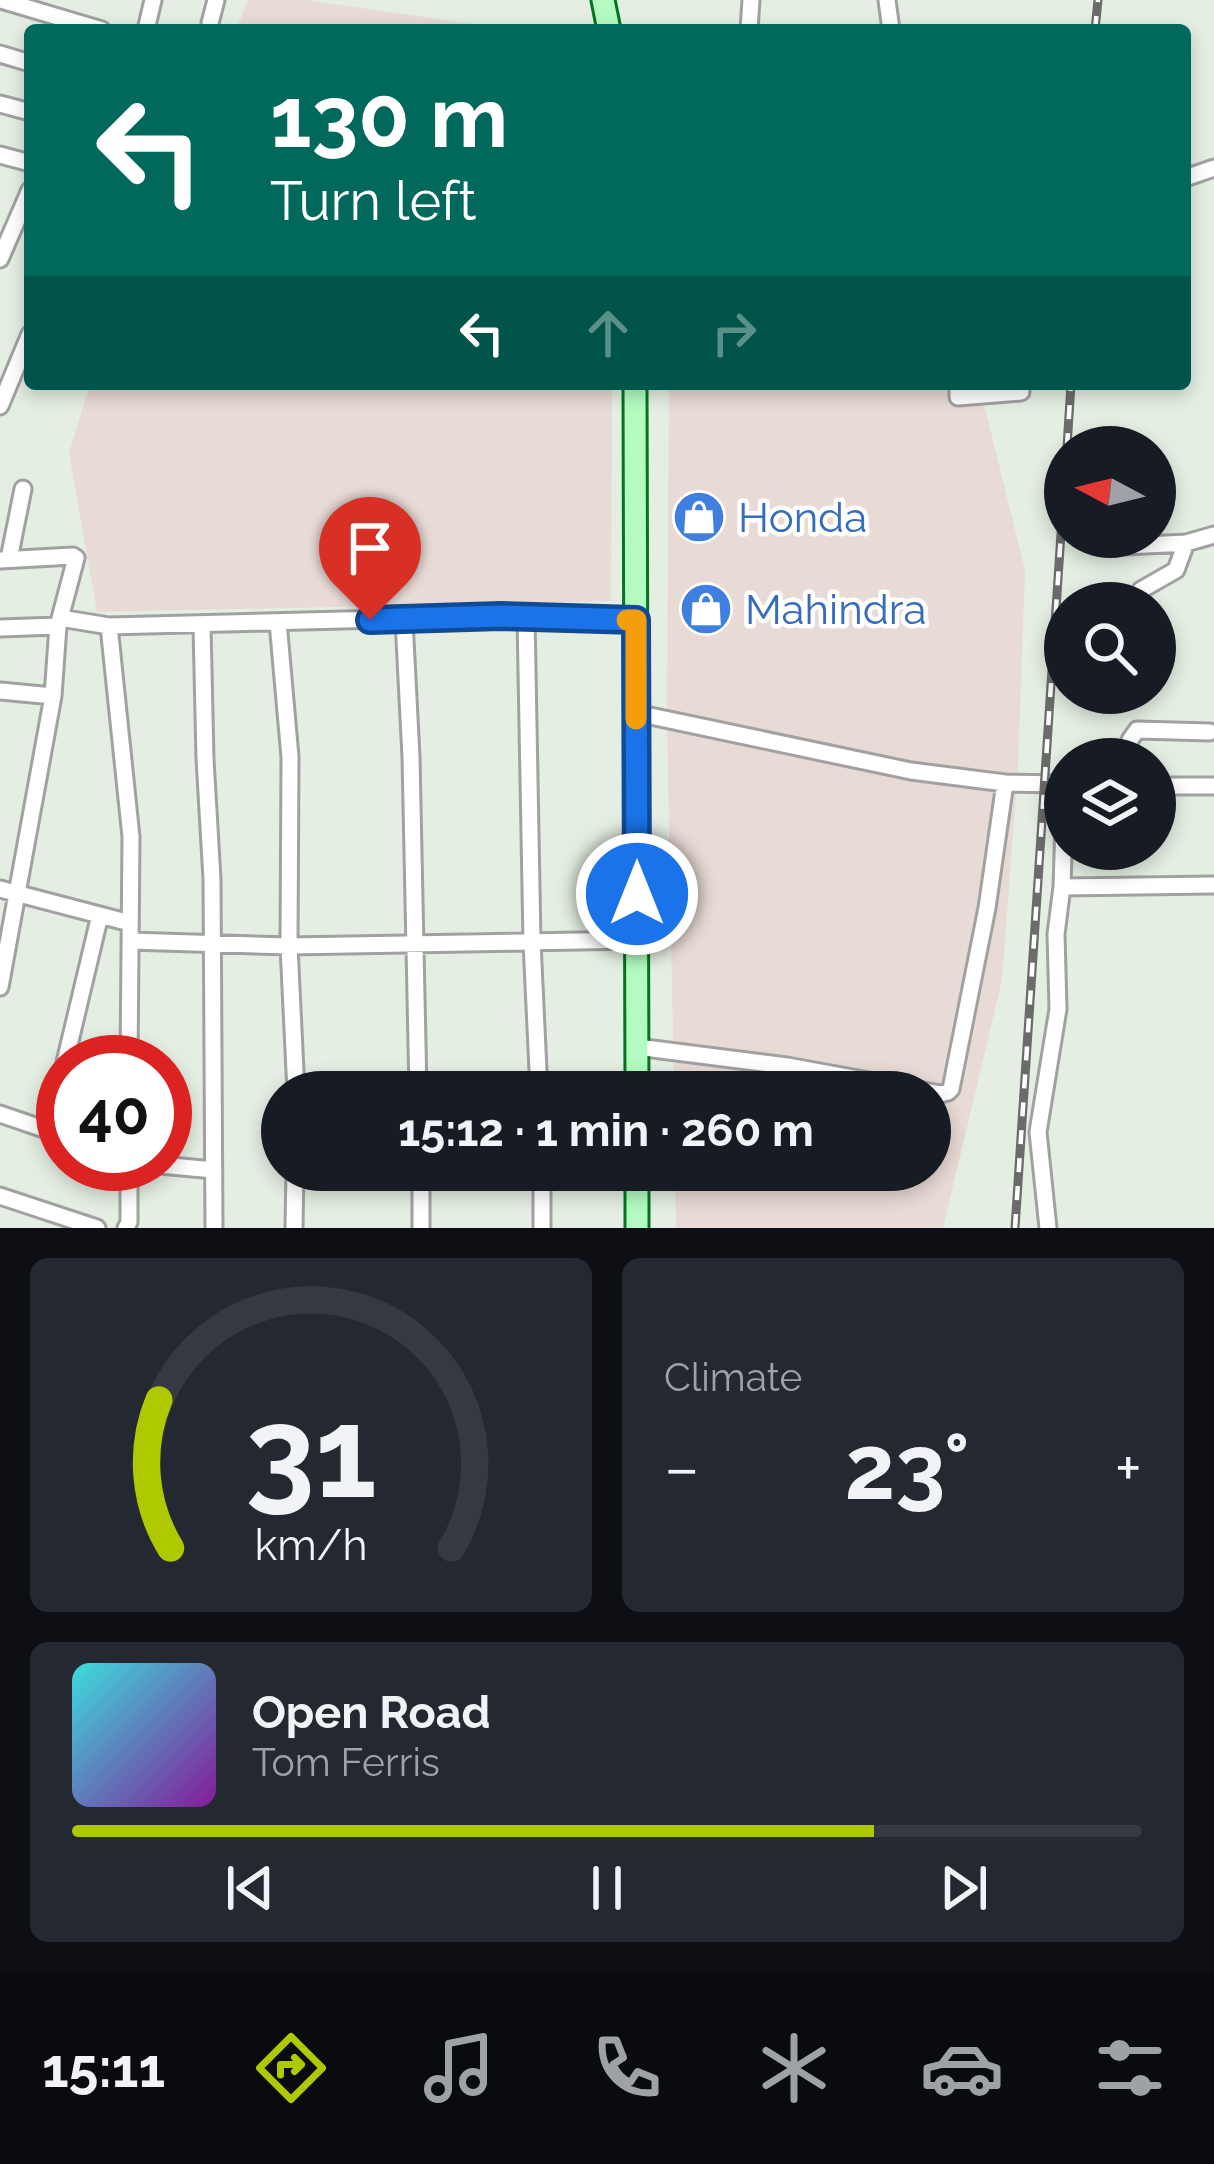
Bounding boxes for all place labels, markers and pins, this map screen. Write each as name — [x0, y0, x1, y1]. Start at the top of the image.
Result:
shop icon: Honda — [671, 489, 727, 545]
place label: Honda — [738, 493, 867, 542]
pin — [319, 497, 421, 620]
shop icon: Mahindra — [678, 581, 734, 637]
place label: Mahindra — [745, 585, 926, 634]

